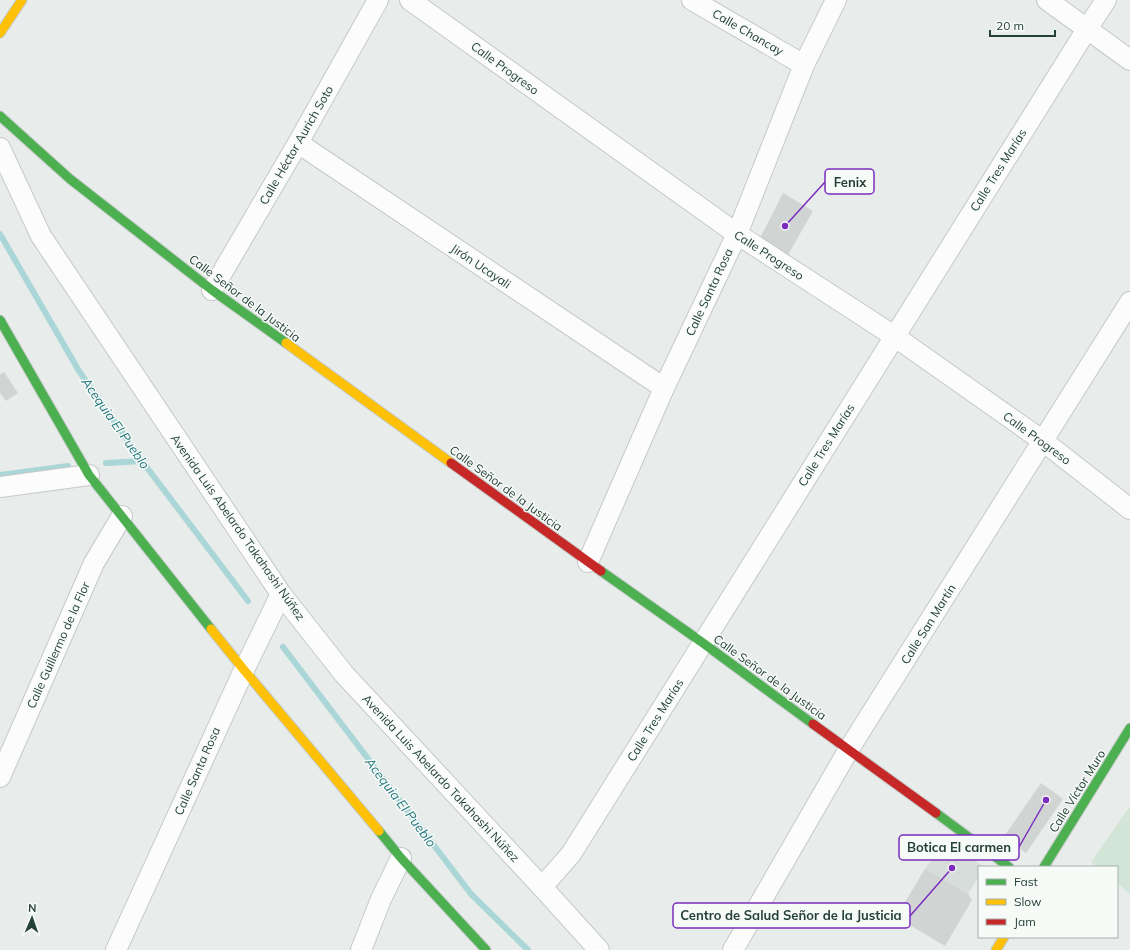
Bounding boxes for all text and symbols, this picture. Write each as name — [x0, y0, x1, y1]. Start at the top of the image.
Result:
street label: Calle Chancay — [710, 6, 787, 59]
scale bar — [990, 12, 1055, 38]
text: 20 m — [996, 18, 1024, 33]
street label: Calle Progreso — [468, 38, 542, 98]
street label: Calle Héctor Aurich Soto — [256, 83, 336, 207]
street label: Calle Tres Marías — [967, 126, 1029, 214]
callout: Fenix — [825, 169, 874, 194]
text: Fenix — [834, 174, 867, 190]
street label: Calle Progreso — [731, 227, 807, 283]
street label: Jirón Ucayali — [448, 240, 514, 292]
street label: Calle Santa Rosa — [682, 246, 736, 338]
street label: Calle Señor de la Justicia — [186, 251, 304, 345]
water label: Acequia El Pueblo — [78, 373, 153, 472]
street label: Calle Tres Marías — [795, 401, 857, 489]
street label: Calle Progreso — [1000, 408, 1074, 468]
street label: Avenida Luis Abelardo Takahashi Núñez — [168, 431, 308, 623]
street label: Calle Señor de la Justicia — [447, 442, 565, 534]
street label: Calle Guillermo de la Flor — [23, 579, 93, 711]
street label: Calle San Martín — [897, 581, 959, 667]
street label: Calle Señor de la Justicia — [711, 631, 829, 723]
street label: Calle Tres Marías — [624, 676, 686, 764]
street label: Avenida Luis Abelardo Takahashi Núñez — [359, 691, 523, 865]
street label: Calle Santa Rosa — [171, 725, 223, 817]
street label: Calle Víctor Muro — [1046, 747, 1109, 835]
water label: Acequia El Pueblo — [362, 753, 440, 850]
callout: Botica El carmen — [899, 835, 1019, 860]
text: Botica El carmen — [907, 839, 1011, 855]
legend — [978, 866, 1118, 938]
text: Fast — [1014, 874, 1038, 889]
text: Slow — [1014, 894, 1042, 909]
north arrow — [12, 898, 52, 938]
text: N — [28, 901, 37, 915]
callout: Centro de Salud Señor de la Justicia — [673, 903, 910, 928]
text: Centro de Salud Señor de la Justicia — [680, 907, 902, 923]
text: Jam — [1014, 914, 1036, 929]

